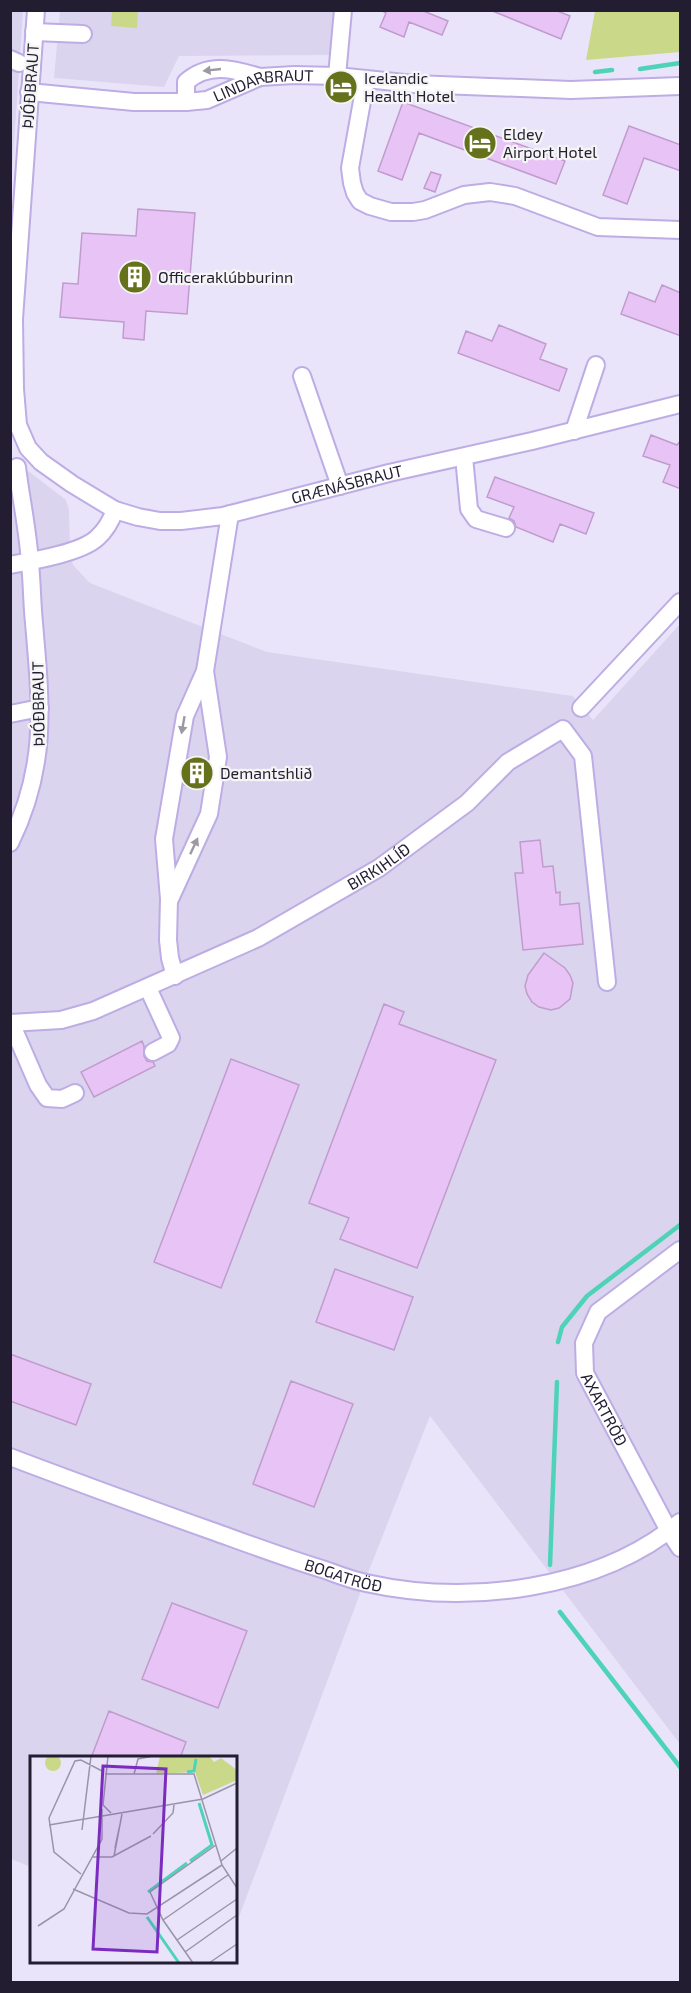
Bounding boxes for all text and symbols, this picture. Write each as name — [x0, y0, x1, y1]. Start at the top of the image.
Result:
street label: ÞJÓÐBRAUT — [17, 43, 42, 129]
one-way arrow — [202, 65, 221, 75]
street label: LINDARBRAUT — [210, 65, 314, 105]
place label: Icelandic Health Hotel — [364, 68, 455, 105]
hotel icon: Icelandic Health Hotel — [323, 69, 359, 105]
place label: Eldey Airport Hotel — [503, 124, 597, 161]
hotel icon: Eldey Airport Hotel — [462, 125, 498, 161]
building icon: Officeraklúbburinn — [117, 259, 153, 295]
place label: Officeraklúbburinn — [158, 267, 293, 286]
street label: GRÆNÁSBRAUT — [289, 460, 404, 507]
street label: ÞJÓÐBRAUT — [27, 661, 48, 747]
one-way arrow — [179, 715, 188, 734]
building icon: Demantshlið — [179, 755, 215, 791]
place label: Demantshlið — [220, 763, 312, 782]
one-way arrow — [189, 838, 198, 855]
street label: BIRKIHLÍÐ — [343, 838, 413, 893]
street label: AXARTRÖÐ — [578, 1369, 632, 1449]
street label: BOGATRÖÐ — [302, 1554, 384, 1595]
inset map — [30, 1756, 237, 1963]

